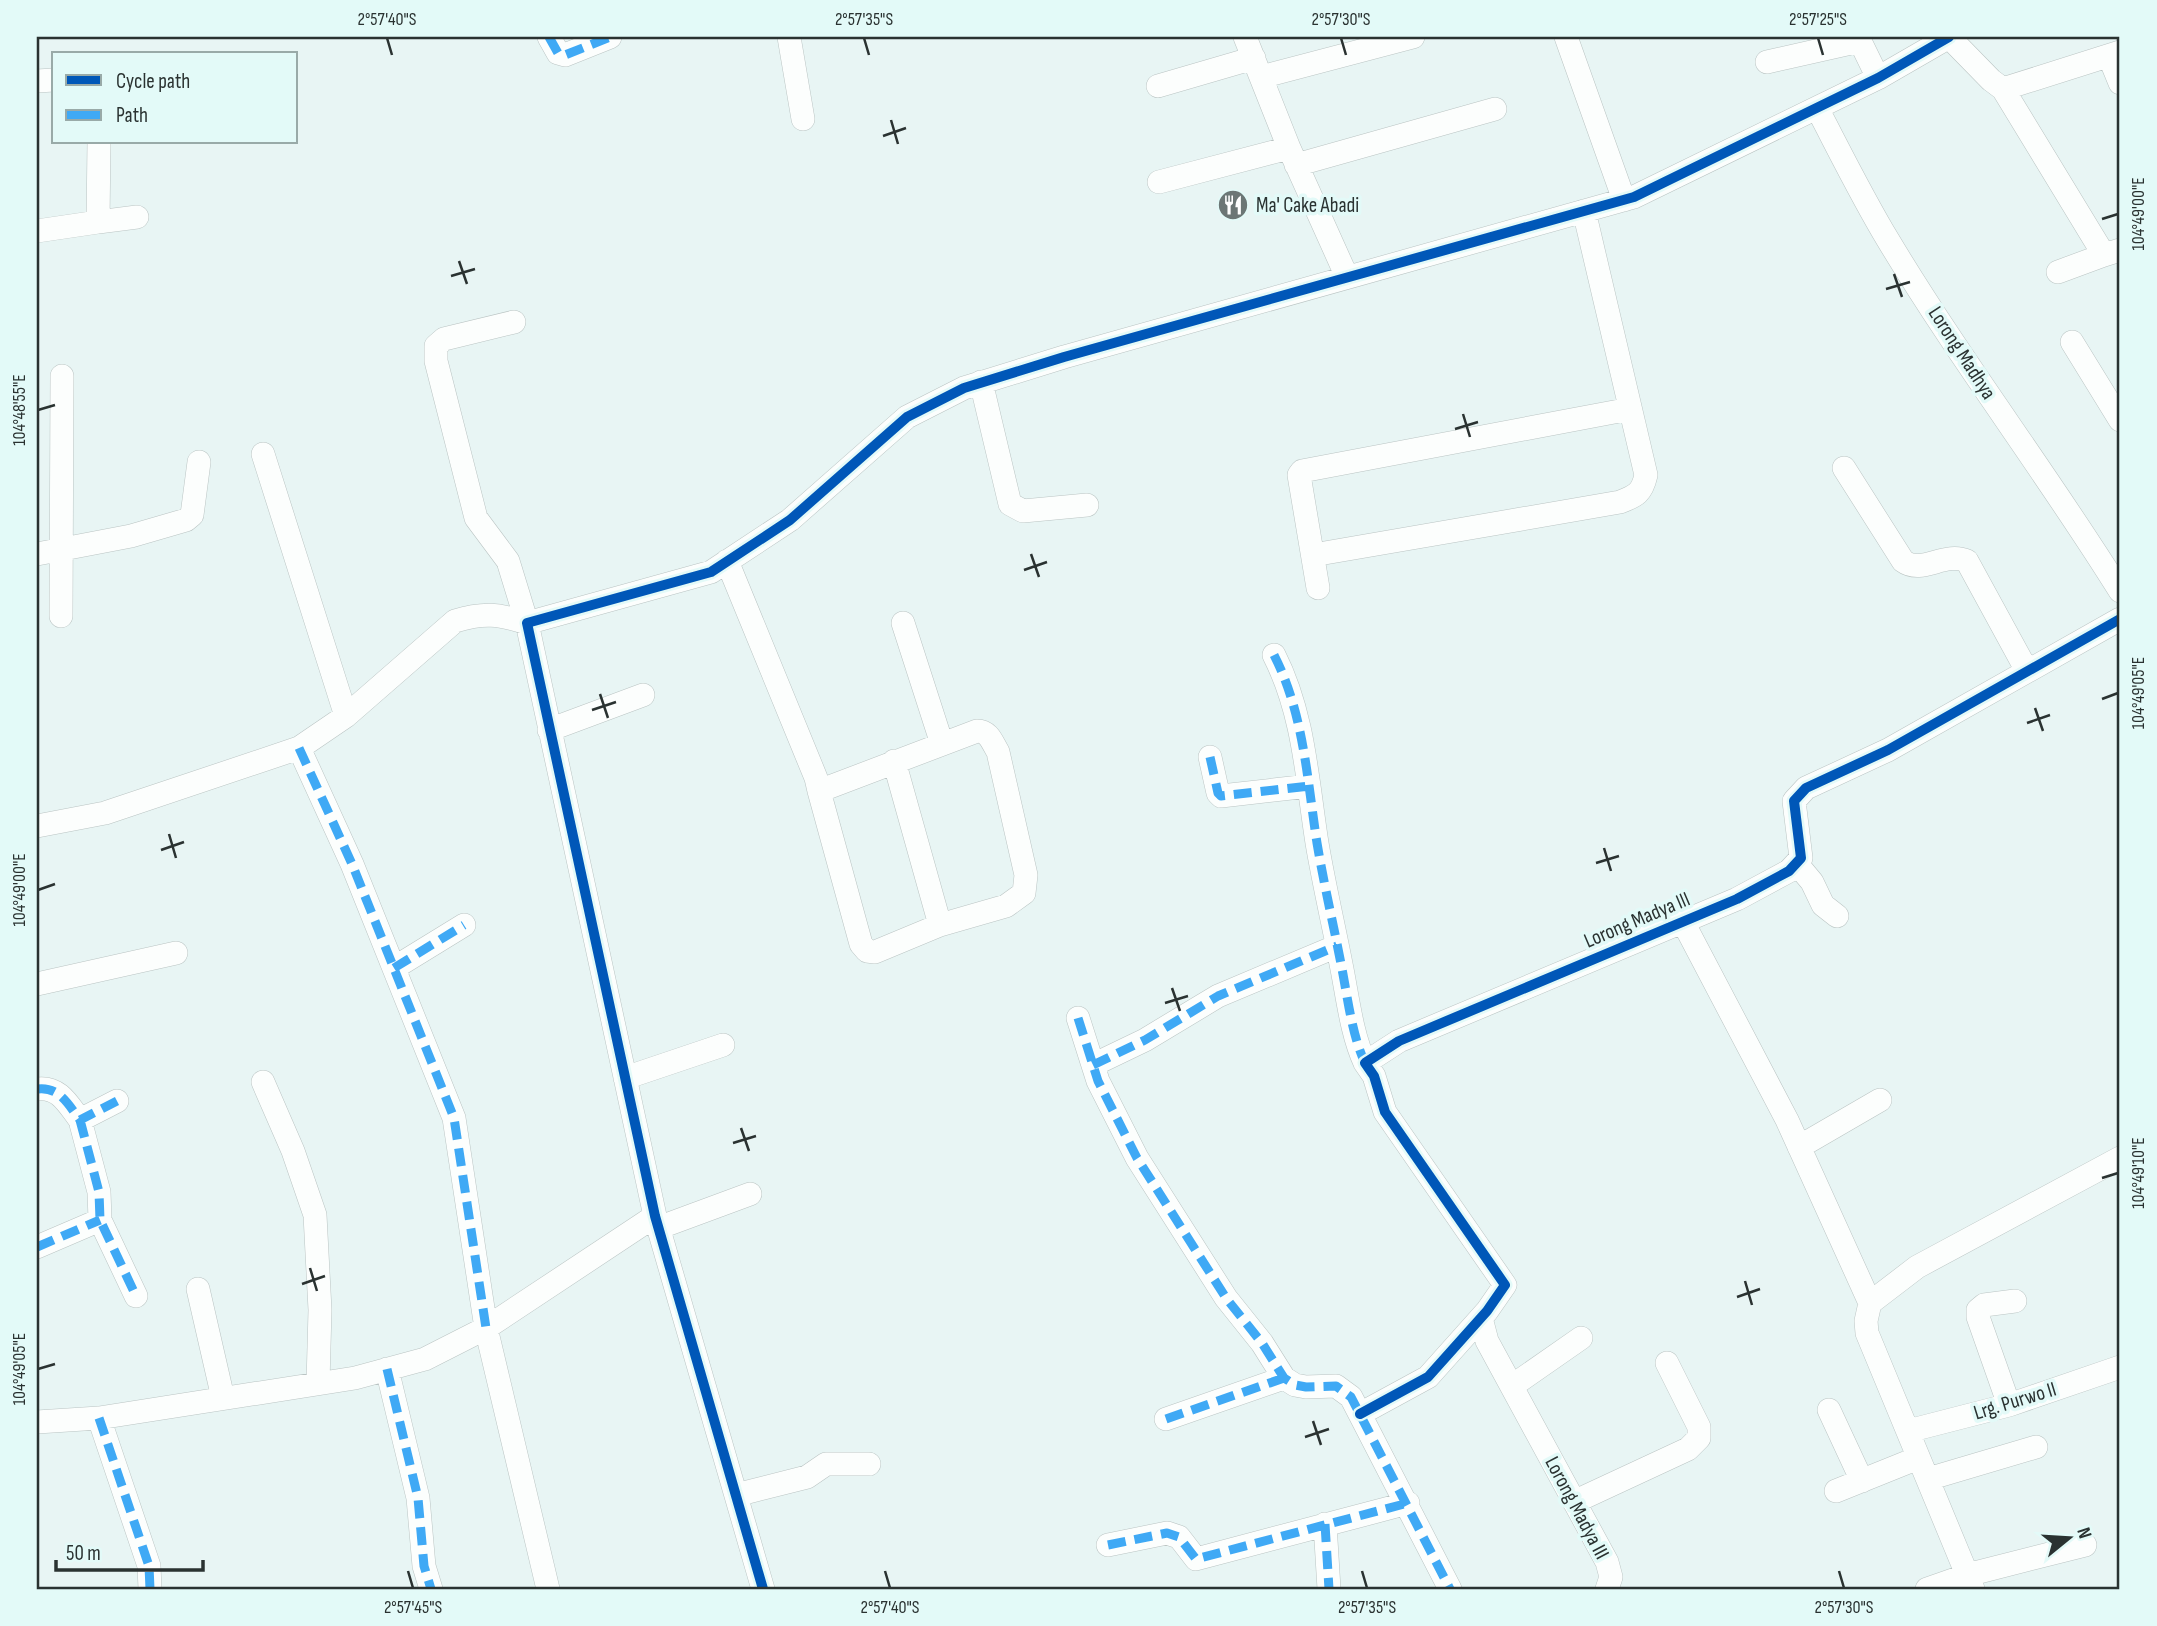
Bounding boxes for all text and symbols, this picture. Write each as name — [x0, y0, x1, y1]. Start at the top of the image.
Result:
text: 2°57'40"S — [358, 9, 417, 30]
text: 2°57'35"S — [835, 9, 893, 30]
text: 2°57'30"S — [1312, 9, 1371, 30]
text: 2°57'25"S — [1789, 9, 1847, 30]
legend — [52, 52, 298, 144]
text: Cycle path — [116, 69, 190, 94]
text: Path — [116, 103, 148, 128]
text: 104°49'00"E — [2128, 177, 2149, 251]
restaurant icon: Ma' Cake Abadi — [1216, 188, 1250, 222]
place label: Ma' Cake Abadi — [1256, 193, 1359, 218]
street label: Lorong Madhya — [1923, 302, 2001, 404]
text: 104°48'55"E — [9, 374, 30, 446]
text: 104°49'05"E — [2128, 657, 2149, 729]
text: 104°49'00"E — [9, 853, 30, 927]
street label: Lorong Madya III — [1580, 886, 1694, 954]
text: 104°49'10"E — [2128, 1137, 2149, 1209]
text: 104°49'05"E — [9, 1333, 30, 1405]
street label: Lrg. Purwo II — [1971, 1377, 2059, 1425]
street label: Lorong Madya III — [1540, 1452, 1614, 1564]
north arrow — [2035, 1504, 2104, 1574]
text: N — [2071, 1525, 2096, 1542]
scale bar — [56, 1528, 203, 1572]
text: 50 m — [66, 1541, 101, 1566]
text: 2°57'45"S — [384, 1597, 442, 1618]
text: 2°57'40"S — [861, 1597, 920, 1618]
text: 2°57'35"S — [1338, 1597, 1396, 1618]
text: 2°57'30"S — [1815, 1597, 1874, 1618]

